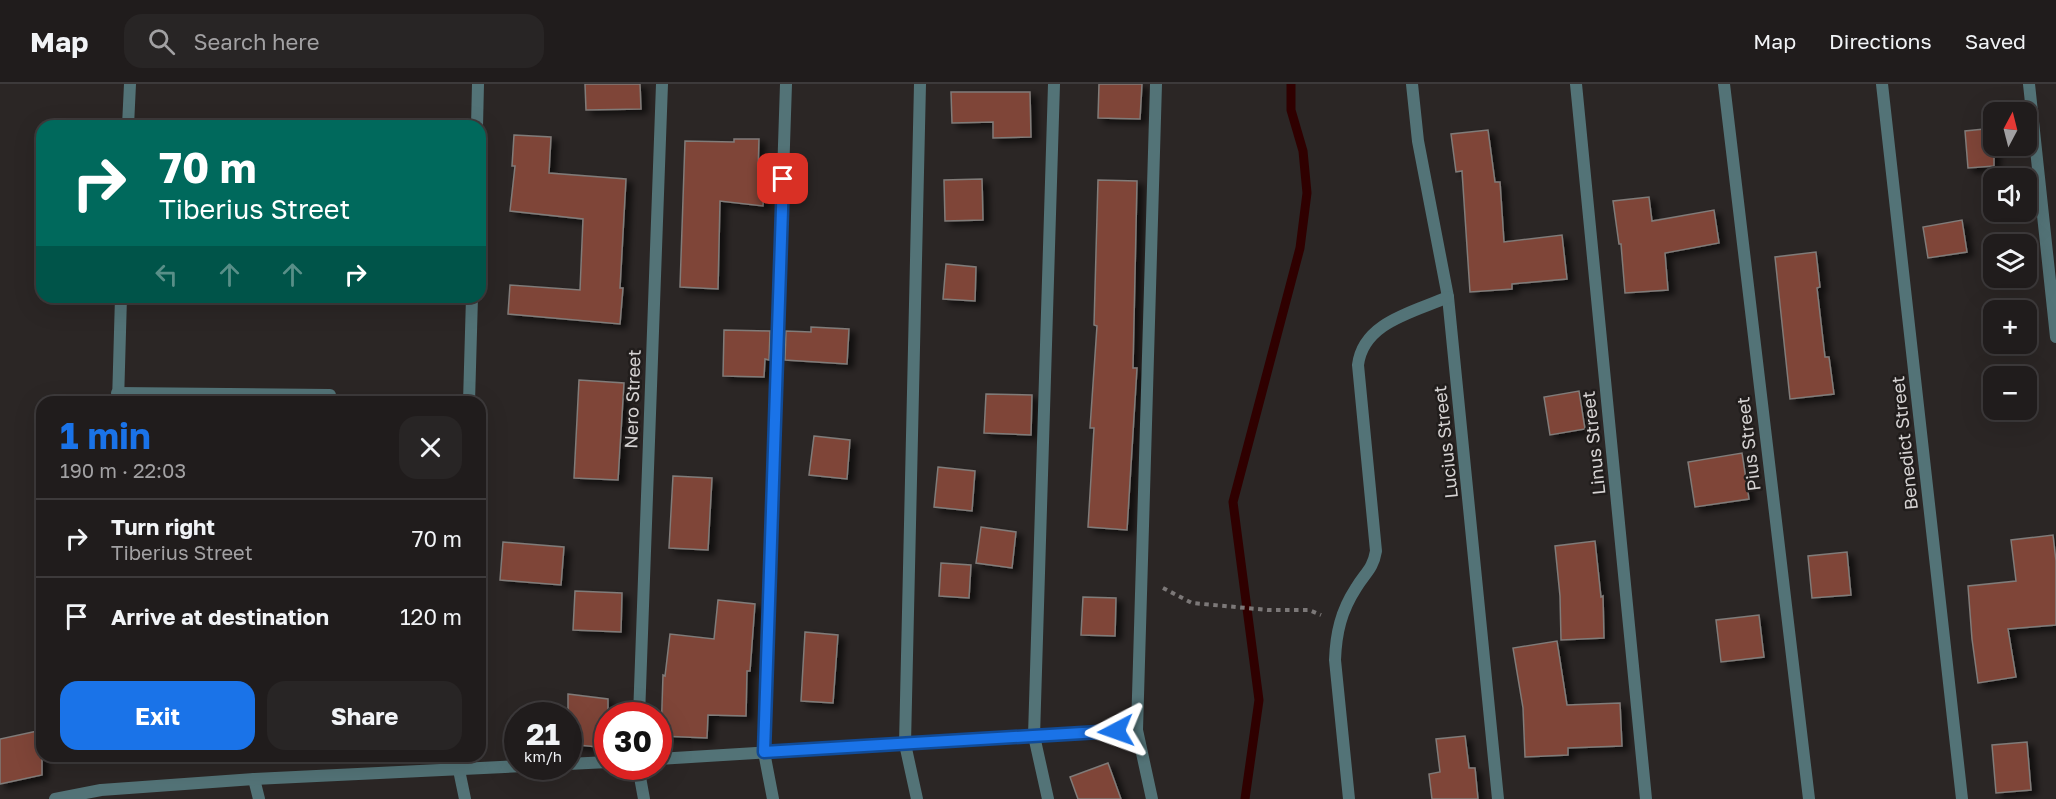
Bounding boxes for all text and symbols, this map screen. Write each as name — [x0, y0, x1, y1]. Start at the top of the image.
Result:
search box — [124, 14, 544, 68]
text: Map — [30, 25, 88, 58]
icon: search — [145, 25, 178, 58]
text: Search here — [193, 28, 319, 55]
text: Map — [1753, 28, 1796, 54]
text: Directions — [1829, 28, 1932, 54]
text: Saved — [1965, 28, 2026, 54]
north arrow — [1983, 102, 2037, 156]
map controls — [1983, 102, 2037, 420]
text: 70 m — [159, 142, 256, 192]
icon: right — [60, 144, 138, 222]
pin — [757, 153, 808, 204]
icon: arrive — [766, 162, 799, 195]
button: sound — [1983, 168, 2037, 222]
text: Tiberius Street — [159, 193, 350, 225]
button: layers — [1983, 234, 2037, 288]
icon: left — [150, 258, 183, 291]
icon: ahead — [213, 258, 246, 291]
icon: ahead — [276, 258, 309, 291]
icon: right — [339, 258, 372, 291]
button: + — [1983, 300, 2037, 354]
street label: Nero Street — [619, 349, 645, 449]
button: − — [1983, 366, 2037, 420]
street label: Benedict Street — [1886, 375, 1922, 511]
street label: Lucius Street — [1428, 384, 1462, 500]
street label: Linus Street — [1577, 390, 1609, 496]
street label: Pius Street — [1731, 396, 1765, 492]
text: 1 min — [60, 414, 151, 457]
button: close — [399, 416, 462, 479]
text: 190 m · 22:03 — [60, 458, 186, 482]
text: Turn right — [111, 513, 215, 540]
icon: right — [60, 522, 93, 555]
text: 70 m — [412, 525, 462, 552]
text: Tiberius Street — [111, 540, 253, 564]
icon: arrive — [60, 600, 93, 633]
text: Arrive at destination — [111, 603, 329, 630]
text: 120 m — [400, 603, 462, 630]
button: Exit — [60, 681, 255, 750]
button: Share — [267, 681, 462, 750]
position arrow — [1084, 699, 1148, 763]
speed limit sign: 30 — [594, 702, 672, 780]
text: 21 — [526, 716, 560, 752]
text: km/h — [524, 747, 562, 765]

